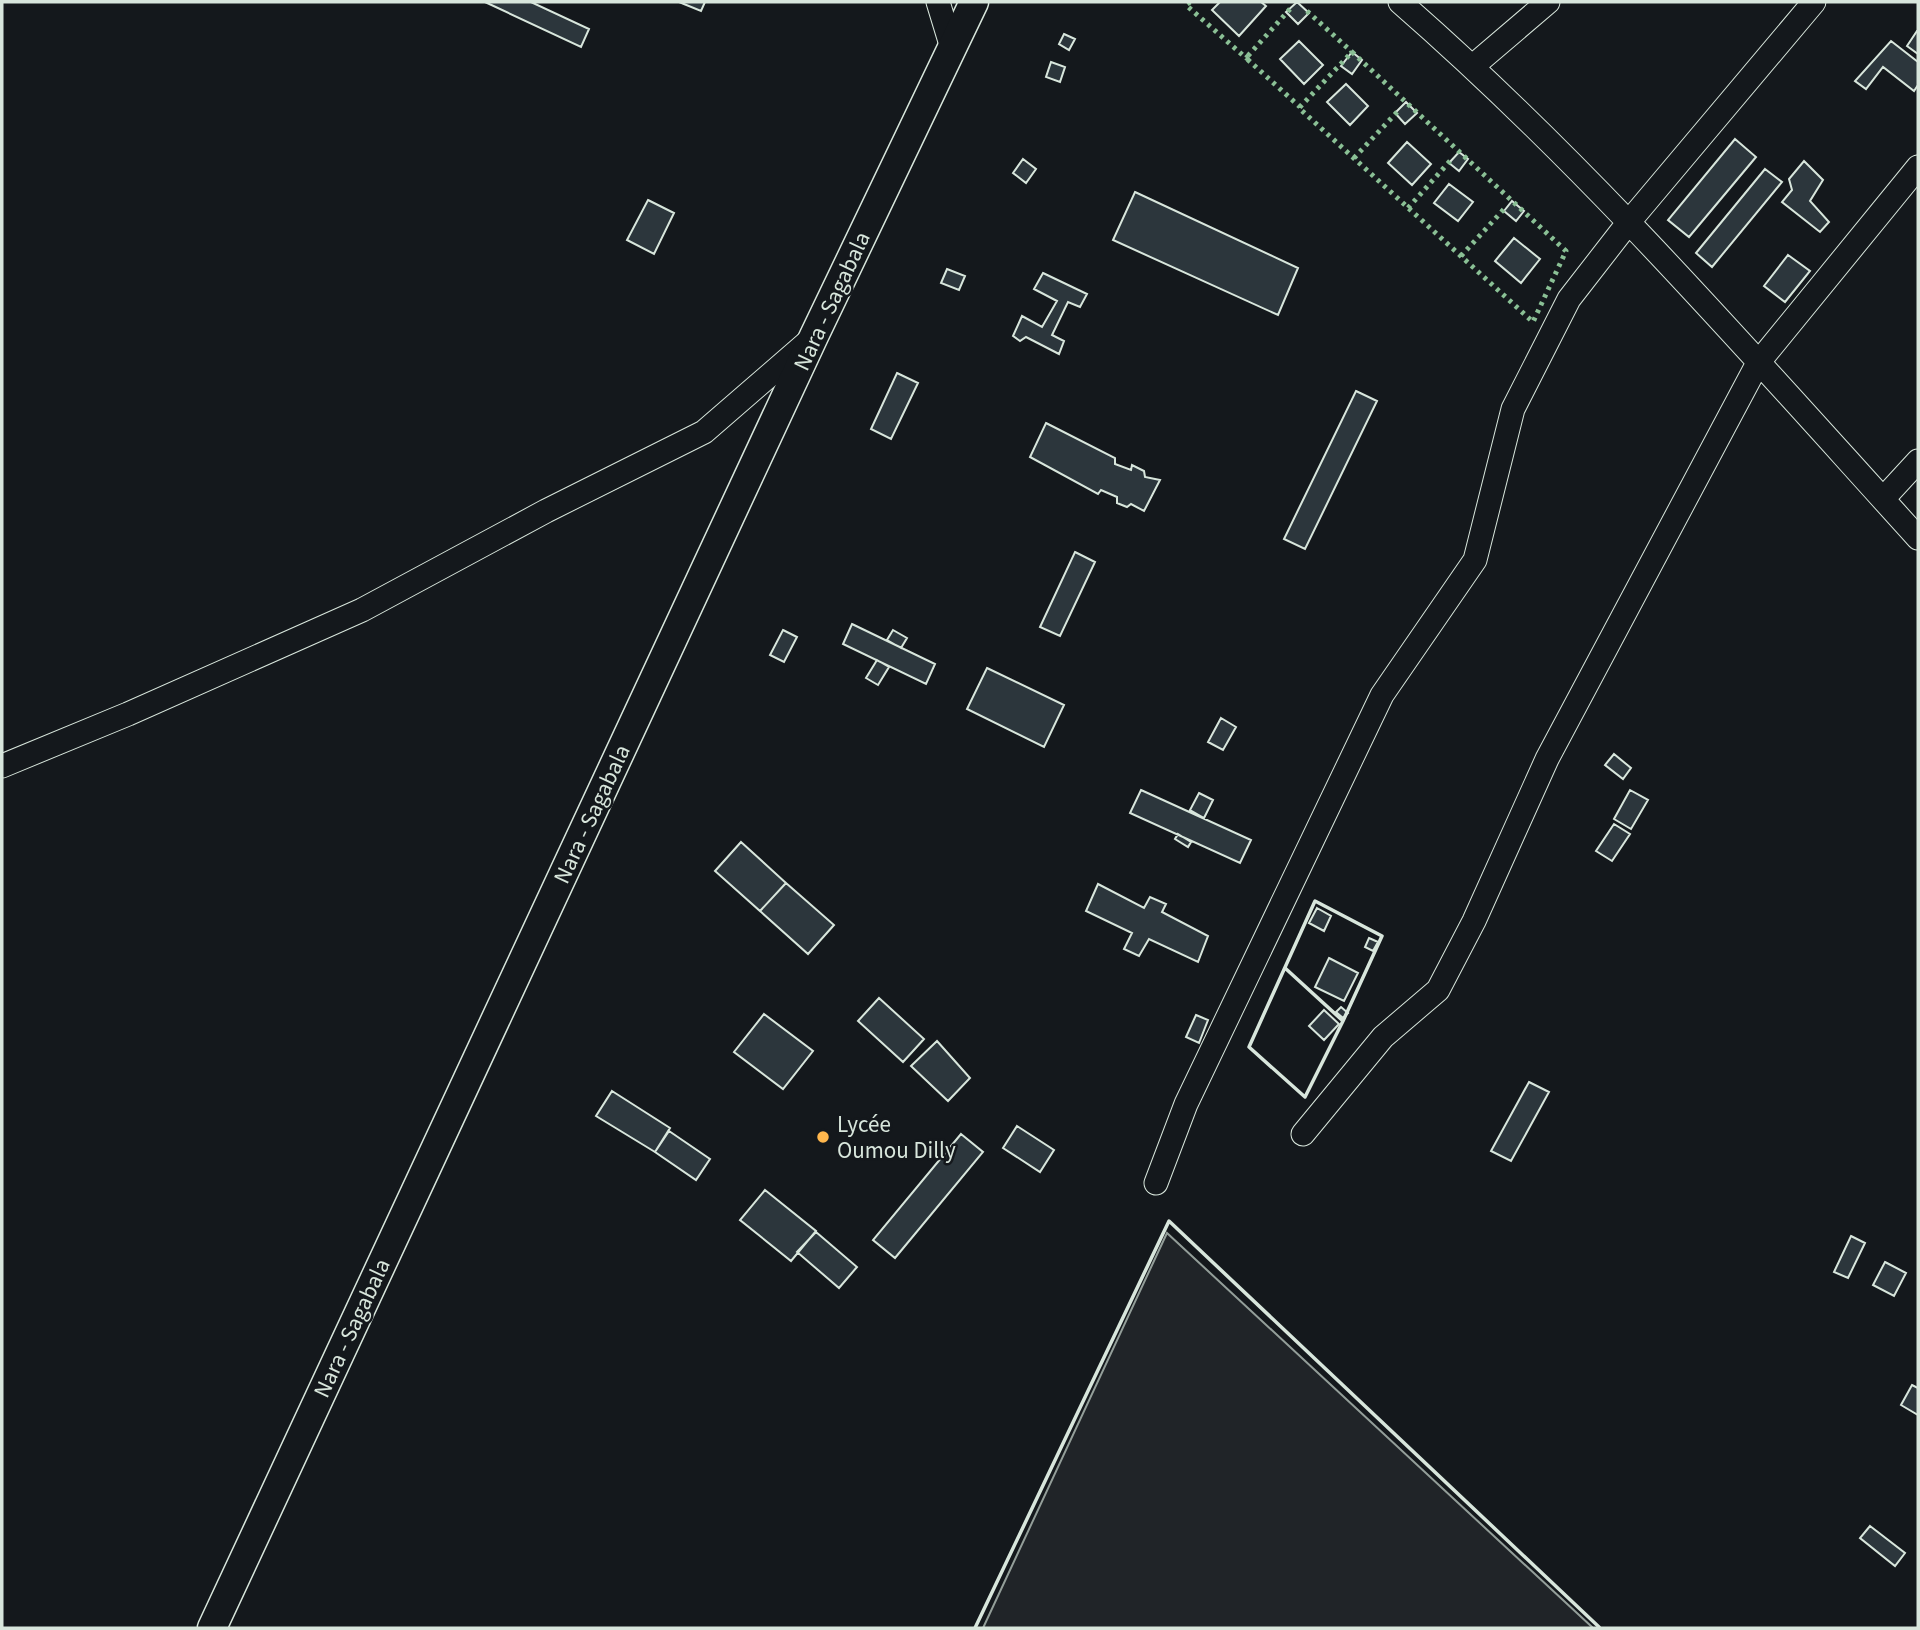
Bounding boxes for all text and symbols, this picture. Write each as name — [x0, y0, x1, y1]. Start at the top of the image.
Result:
street label: Nara - Sagabala — [785, 226, 879, 376]
street label: Nara - Sagabala — [545, 739, 639, 889]
place label: Lycée Oumou Dilly — [837, 1108, 956, 1167]
marker: Lycée Oumou Dilly — [815, 1129, 831, 1145]
street label: Nara - Sagabala — [305, 1253, 399, 1403]

